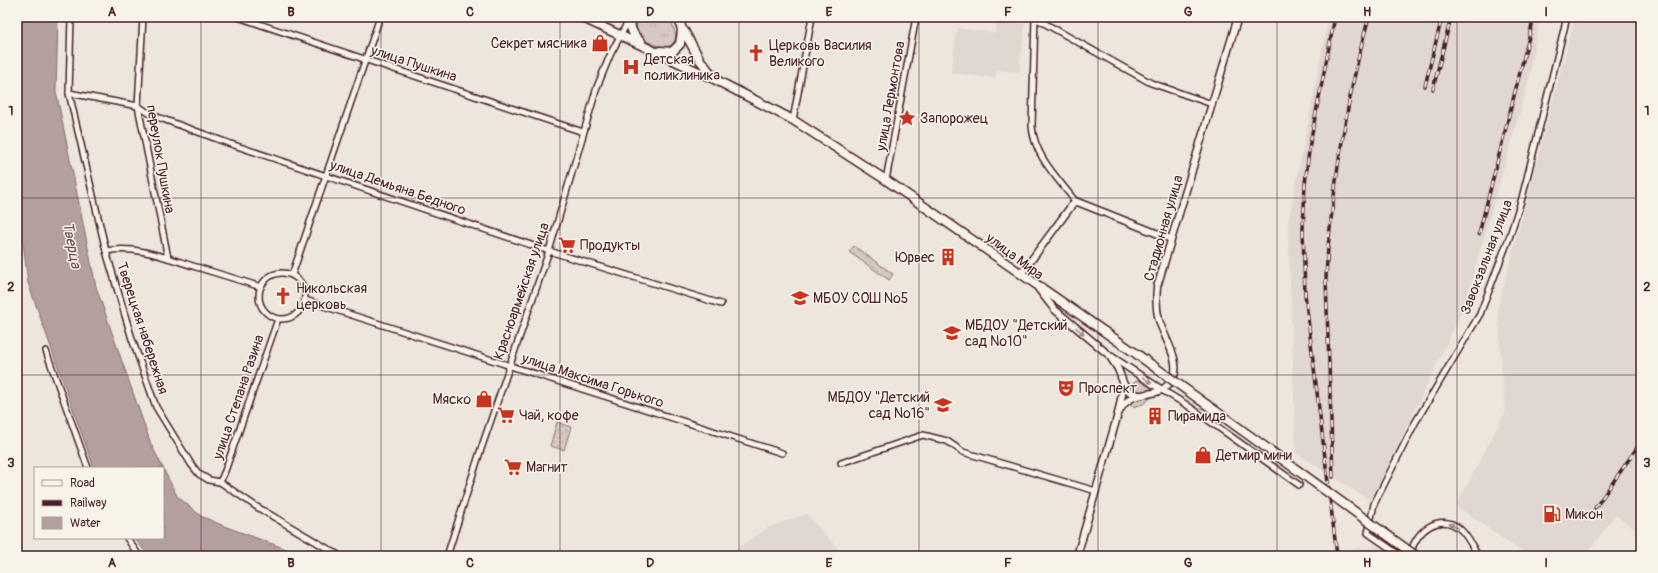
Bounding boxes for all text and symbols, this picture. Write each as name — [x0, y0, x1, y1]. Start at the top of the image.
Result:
text: A — [108, 4, 117, 20]
text: B — [287, 4, 295, 20]
text: C — [466, 4, 474, 20]
text: D — [646, 4, 654, 20]
text: E — [826, 4, 833, 20]
text: F — [1004, 4, 1012, 20]
text: G — [1184, 4, 1193, 20]
text: H — [1363, 4, 1371, 20]
text: I — [1544, 4, 1548, 20]
shop icon: Секрет мясника — [590, 33, 610, 53]
place label: Секрет мясника — [491, 35, 587, 52]
place label: Церковь Василия Великого — [769, 37, 872, 70]
street label: улица Лермонтова — [872, 40, 909, 153]
street label: улица Пушкина — [368, 41, 459, 85]
church icon: Церковь Василия Великого — [746, 43, 766, 63]
place label: Детская поликлиника — [643, 51, 720, 84]
hospital icon: Детская поликлиника — [621, 57, 641, 77]
text: 1 — [8, 103, 14, 119]
street label: переулок Пушкина — [143, 103, 178, 215]
text: 1 — [1644, 103, 1650, 119]
place icon: Запорожец — [897, 108, 917, 128]
place label: Запорожец — [920, 110, 989, 127]
street label: улица Демьяна Бедного — [327, 156, 468, 219]
street label: Стадионная улица — [1140, 173, 1187, 283]
street label: Завокзальная улица — [1457, 197, 1516, 317]
water label: Тверца — [58, 220, 85, 271]
street label: Красноармейская улица — [490, 220, 553, 362]
street label: улица Мира — [982, 229, 1047, 283]
supermarket icon: Продукты — [557, 235, 577, 255]
place label: Продукты — [580, 237, 640, 254]
building icon: Юрвес — [938, 247, 958, 267]
place label: Юрвес — [895, 249, 935, 266]
street label: Тверецкая набережная — [113, 260, 172, 396]
text: 2 — [7, 279, 15, 295]
text: 2 — [1643, 279, 1651, 295]
place label: Никольская церковь — [296, 280, 367, 313]
church icon: Никольская церковь — [273, 286, 293, 306]
school or university icon: МБОУ СОШ №5 — [790, 288, 810, 308]
place label: МБОУ СОШ №5 — [813, 290, 908, 307]
place label: МБДОУ "Детский сад №10" — [965, 317, 1068, 350]
school or university icon: МБДОУ "Детский сад №10" — [942, 323, 962, 343]
one-way arrow — [1075, 326, 1085, 335]
street label: улица Степана Разина — [209, 333, 268, 463]
street label: улица Максима Горького — [519, 349, 666, 412]
one-way arrow — [1142, 376, 1153, 384]
theatre icon: Проспект — [1056, 378, 1076, 398]
place label: Проспект — [1079, 380, 1137, 397]
shop icon: Мяско — [474, 389, 494, 409]
place label: МБДОУ "Детский сад №16" — [828, 389, 930, 422]
place label: Мяско — [432, 391, 471, 408]
school or university icon: МБДОУ "Детский сад №16" — [933, 395, 953, 415]
supermarket icon: Чай, кофе — [496, 405, 516, 425]
building icon: Пирамида — [1145, 406, 1165, 426]
place label: Чай, кофе — [519, 407, 579, 424]
place label: Пирамида — [1168, 408, 1226, 425]
shop icon: Детмир мини — [1193, 445, 1213, 465]
place label: Детмир мини — [1215, 447, 1292, 464]
text: 3 — [7, 455, 15, 471]
text: 3 — [1643, 455, 1651, 471]
supermarket icon: Магнит — [503, 457, 523, 477]
place label: Магнит — [526, 459, 568, 476]
legend — [34, 467, 164, 539]
text: Road — [70, 476, 95, 491]
text: Railway — [70, 496, 106, 511]
fuel station icon: Микон — [1542, 504, 1562, 524]
place label: Микон — [1565, 506, 1603, 523]
text: Water — [70, 516, 101, 531]
one-way arrow — [1448, 523, 1460, 529]
text: A — [108, 555, 117, 571]
text: B — [287, 555, 295, 571]
text: C — [466, 555, 474, 571]
text: D — [646, 555, 654, 571]
text: E — [826, 555, 833, 571]
text: F — [1004, 555, 1012, 571]
text: G — [1184, 555, 1193, 571]
text: H — [1363, 555, 1371, 571]
text: I — [1544, 555, 1548, 571]

